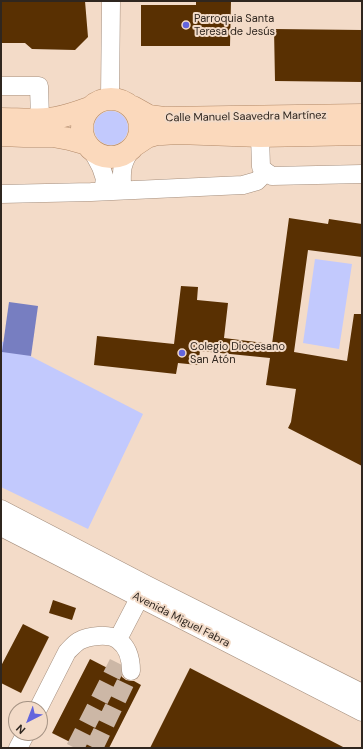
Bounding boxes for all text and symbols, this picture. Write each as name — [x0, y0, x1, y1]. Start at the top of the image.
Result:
place label: Parroquia Santa Teresa de Jesús — [194, 12, 275, 38]
marker: Parroquia Santa Teresa de Jesús — [181, 20, 191, 30]
street label: Calle Manuel Saavedra Martínez — [165, 109, 327, 125]
place label: Colegio Diocesano San Atón — [190, 340, 285, 366]
marker: Colegio Diocesano San Atón — [177, 348, 187, 358]
street label: Avenida Miguel Fabra — [130, 590, 232, 650]
north arrow — [8, 701, 48, 741]
text: N — [13, 721, 28, 737]

